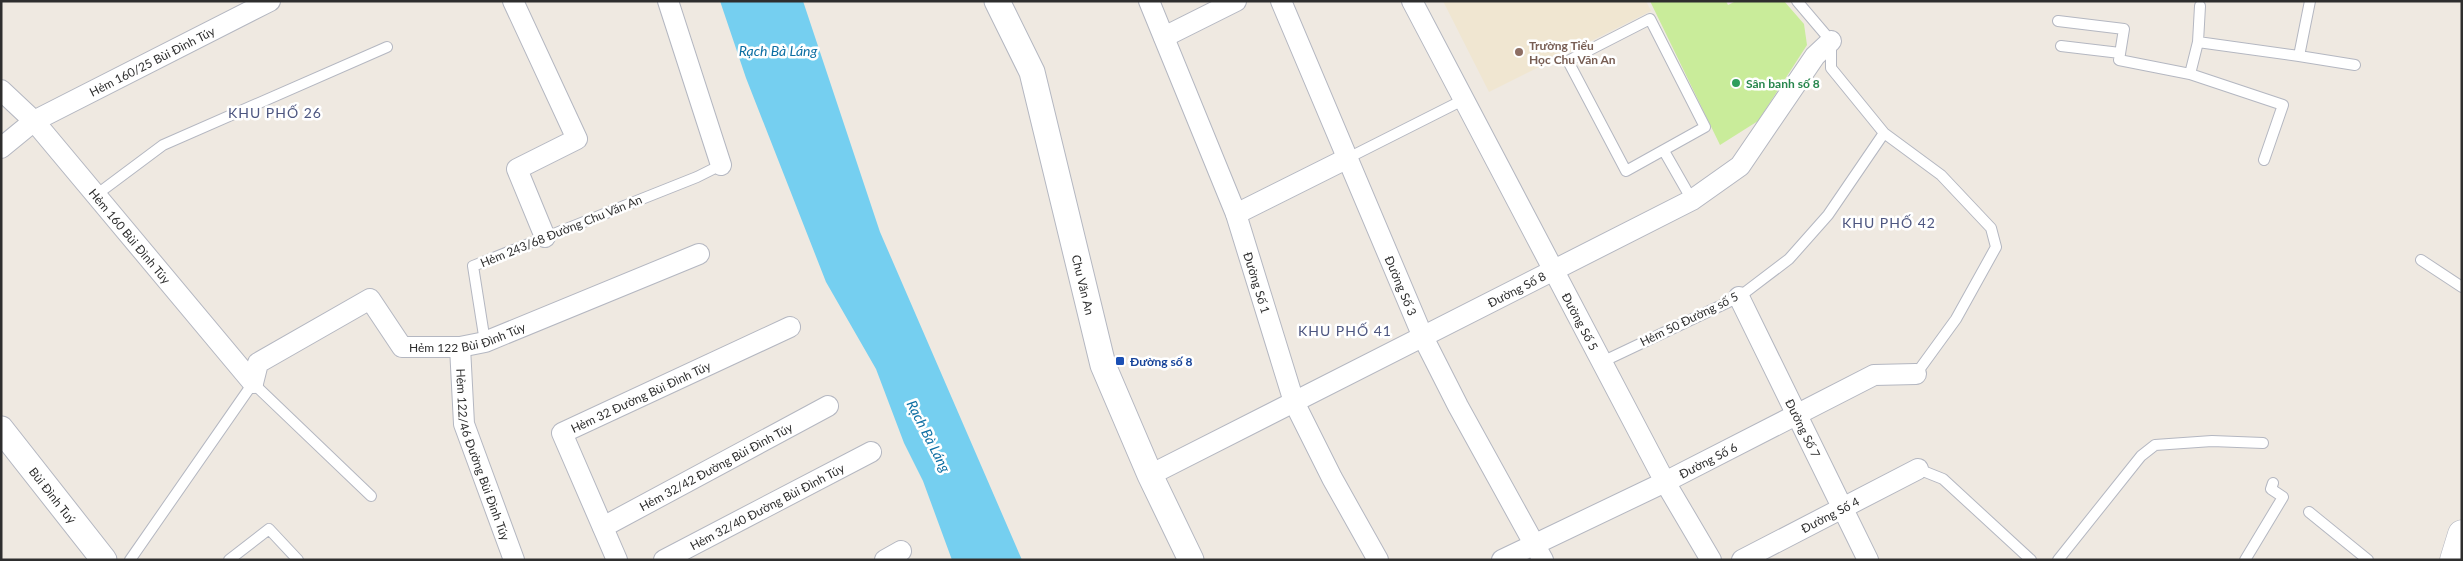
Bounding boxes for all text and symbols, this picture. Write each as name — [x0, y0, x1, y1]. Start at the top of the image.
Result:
street label: Hẻm 160/25 Bùi Đình Túy — [87, 22, 218, 99]
place label: Trường Tiểu Học Chu Văn An — [1529, 38, 1616, 67]
water label: Rạch Bà Láng — [739, 42, 818, 59]
marker: Trường Tiểu Học Chu Văn An — [1513, 46, 1525, 58]
place label: Sân banh số 8 — [1746, 76, 1820, 91]
marker: Sân banh số 8 — [1730, 77, 1742, 89]
district label: KHU PHỐ 26 — [228, 104, 322, 121]
street label: Hẻm 160 Bùi Đình Túy — [86, 185, 175, 287]
street label: Hẻm 243/68 Đường Chu Văn An — [478, 192, 644, 270]
district label: KHU PHỐ 42 — [1842, 214, 1936, 231]
street label: Đường Số 1 — [1241, 250, 1274, 315]
street label: Chu Văn An — [1069, 253, 1098, 316]
street label: Đường Số 3 — [1382, 253, 1421, 318]
street label: Đường Số 8 — [1485, 268, 1548, 310]
street label: Hẻm 50 Đường số 5 — [1637, 289, 1741, 349]
street label: Đường Số 5 — [1559, 290, 1602, 353]
street label: Hẻm 122 Bùi Đình Túy — [409, 318, 528, 355]
district label: KHU PHỐ 41 — [1298, 322, 1392, 339]
place label: Đường số 8 — [1130, 354, 1193, 369]
marker: Đường số 8 — [1114, 355, 1126, 367]
street label: Hẻm 32 Đường Bùi Đình Túy — [568, 357, 714, 435]
street label: Hẻm 122/46 Đường Bùi Đình Túy — [454, 368, 514, 543]
street label: Đường Số 7 — [1783, 396, 1824, 460]
water label: Rạch Bà Láng — [904, 397, 955, 475]
street label: Hẻm 32/42 Đường Bùi Đình Túy — [636, 419, 796, 514]
street label: Đường Số 6 — [1676, 439, 1740, 481]
street label: Hẻm 32/40 Đường Bùi Đình Túy — [687, 460, 847, 553]
street label: Bùi Đình Tuý — [26, 464, 80, 527]
street label: Đường Số 4 — [1798, 493, 1862, 536]

